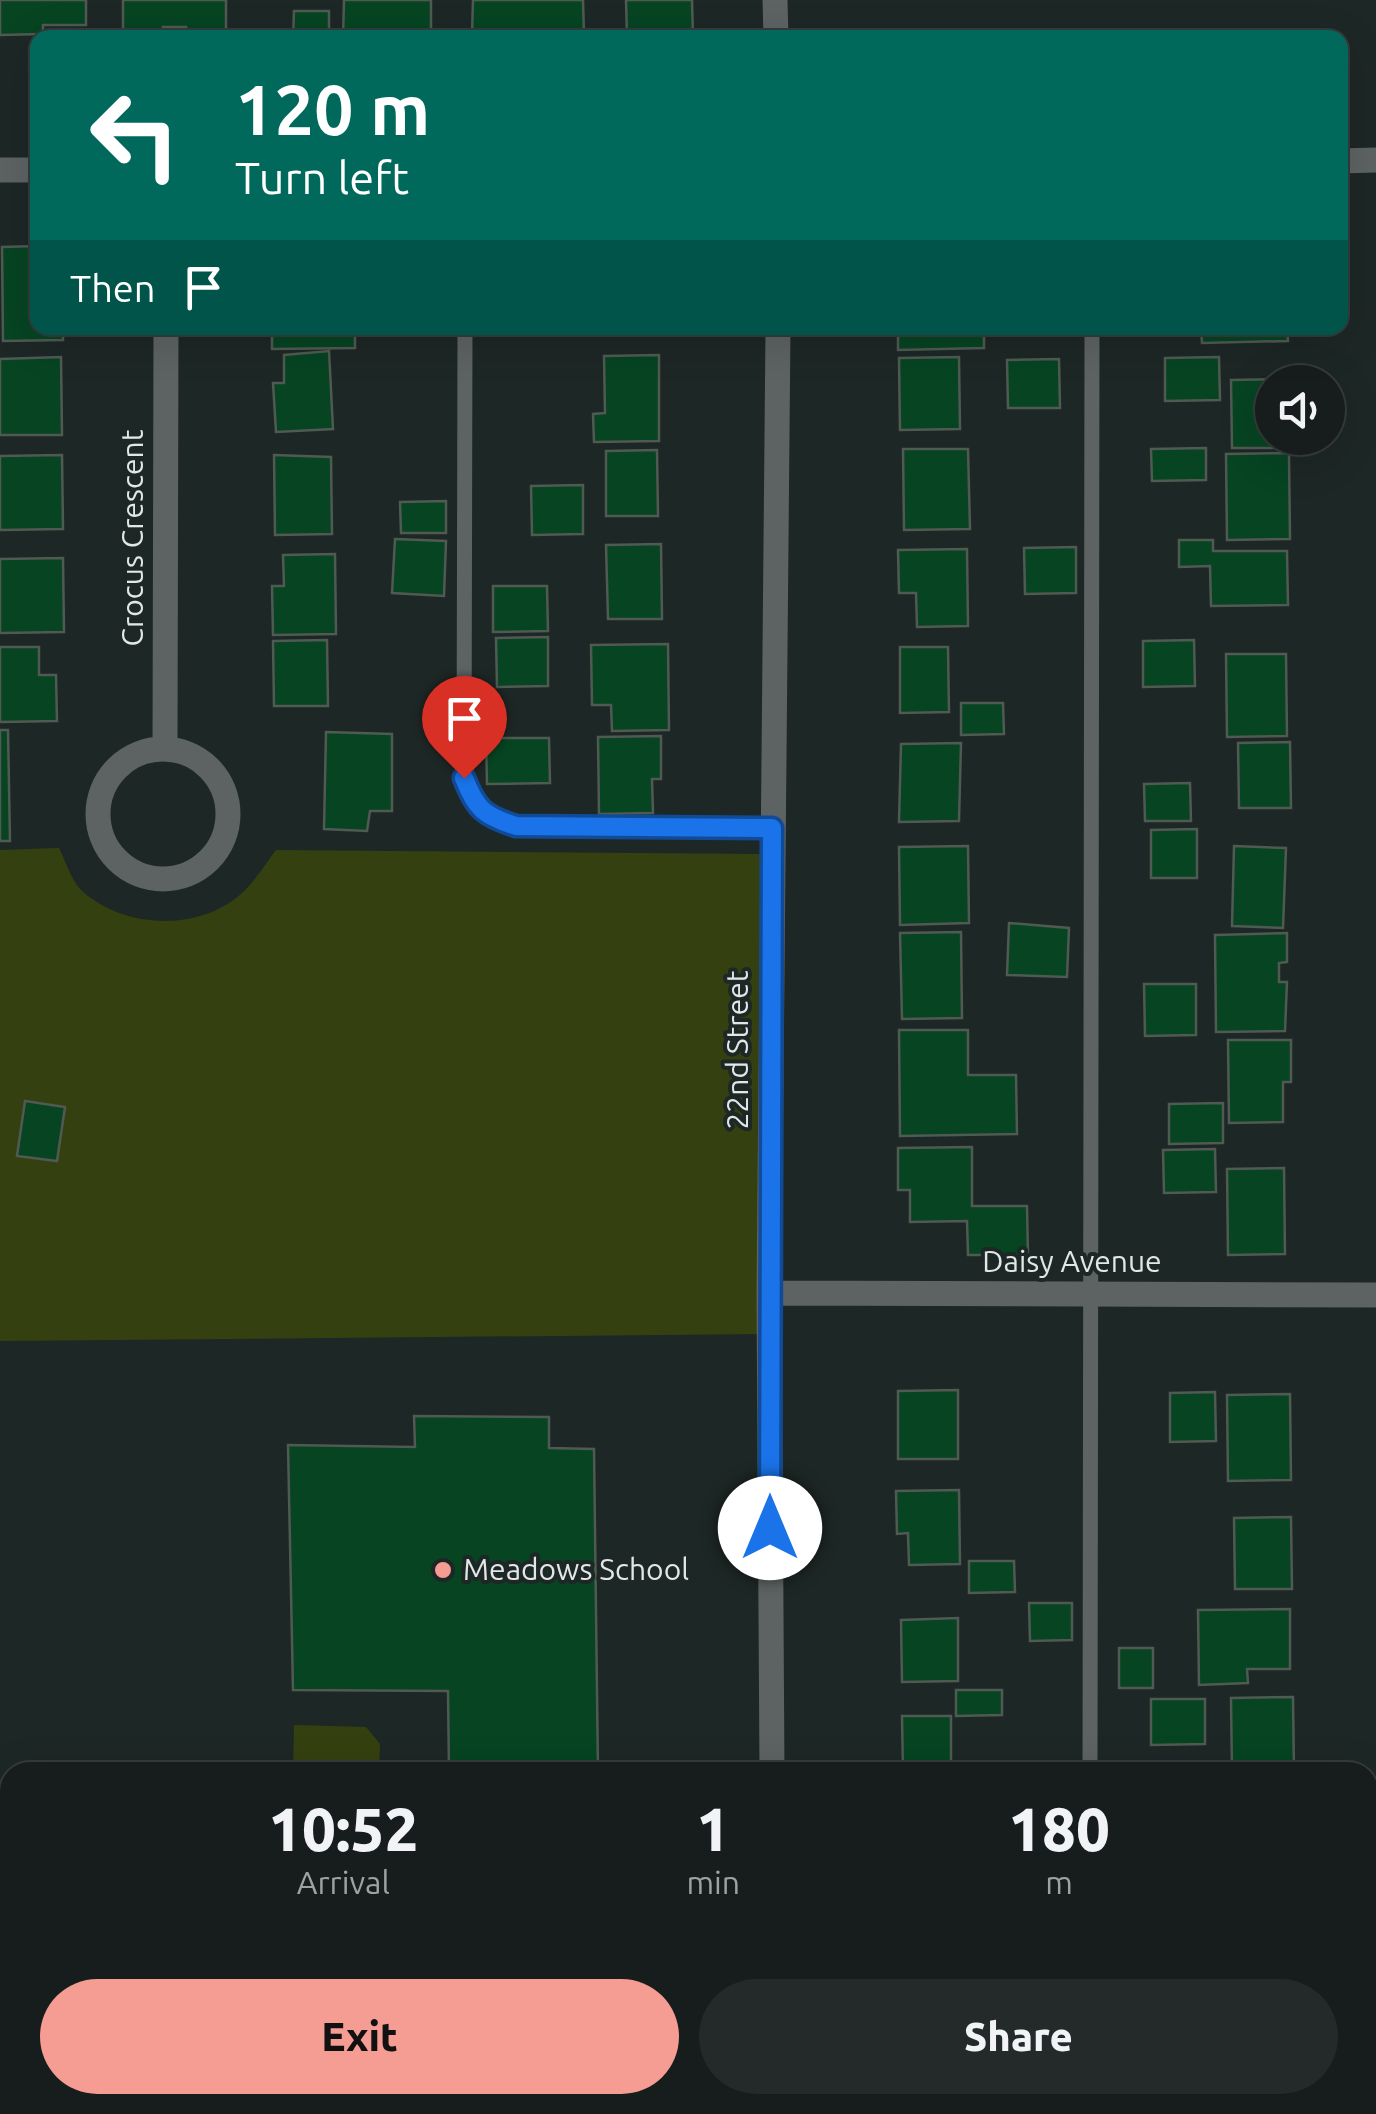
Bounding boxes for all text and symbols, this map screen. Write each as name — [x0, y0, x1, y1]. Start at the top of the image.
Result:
icon: left — [70, 70, 200, 200]
text: 120 m — [235, 70, 430, 148]
text: Turn left — [235, 152, 409, 203]
icon: arrive — [176, 260, 231, 315]
text: Then — [70, 267, 156, 309]
map controls — [1255, 365, 1345, 455]
button: sound — [1255, 365, 1345, 455]
street label: Crocus Crescent — [115, 429, 149, 646]
pin — [422, 676, 507, 779]
icon: arrive — [437, 691, 492, 746]
street label: 22nd Street — [720, 970, 754, 1130]
street label: Daisy Avenue — [982, 1244, 1162, 1278]
position arrow — [718, 1476, 822, 1580]
place label: Meadows School — [463, 1552, 689, 1586]
marker: Meadows School — [432, 1559, 454, 1581]
text: 10:52 — [268, 1795, 418, 1862]
text: 1 — [696, 1795, 730, 1862]
text: 180 — [1008, 1795, 1110, 1862]
text: Arrival — [297, 1864, 390, 1900]
text: min — [686, 1864, 740, 1900]
text: m — [1045, 1864, 1073, 1900]
button: Exit — [40, 1979, 679, 2094]
button: Share — [699, 1979, 1338, 2094]

